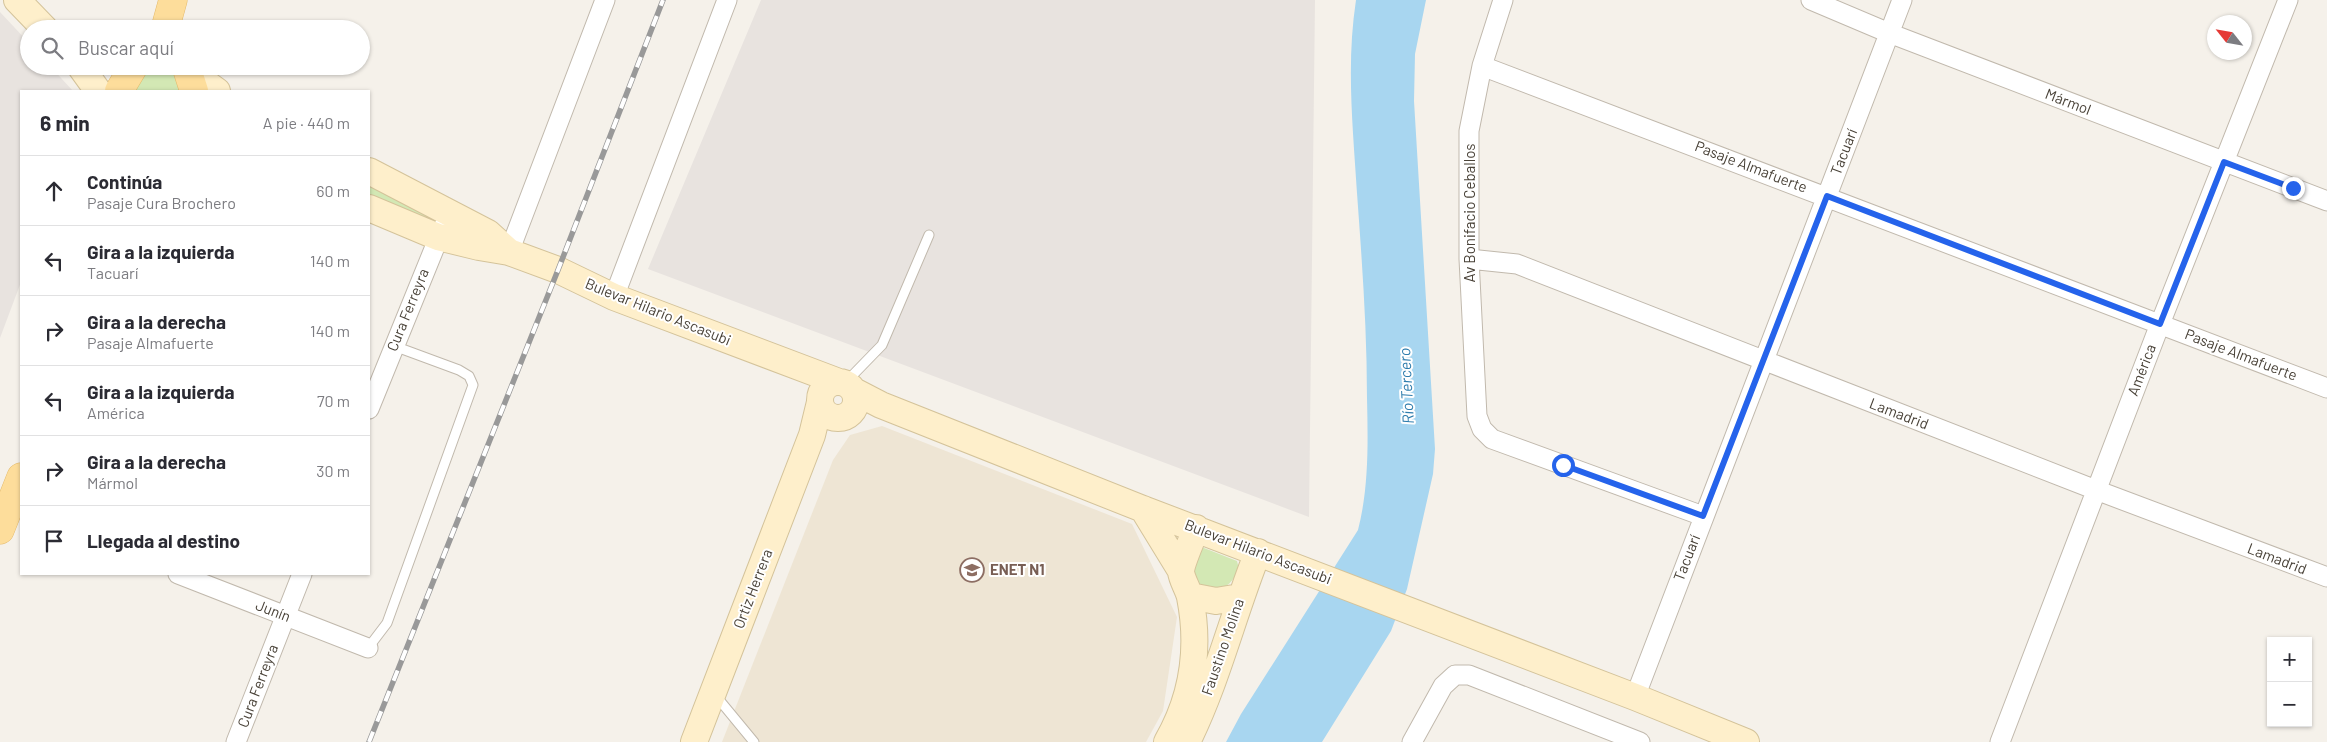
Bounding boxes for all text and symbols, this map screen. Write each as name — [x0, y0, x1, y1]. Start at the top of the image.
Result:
north arrow — [2207, 15, 2252, 60]
search box — [20, 20, 370, 75]
icon: search — [38, 34, 66, 62]
text: Buscar aquí — [78, 36, 174, 59]
street label: Mármol — [2043, 84, 2094, 118]
text: 6 min — [40, 110, 90, 135]
text: A pie · 440 m — [263, 113, 350, 132]
street label: Tacuarí — [1826, 126, 1860, 177]
street label: Pasaje Almafuerte — [1693, 136, 1810, 196]
street label: Av Bonifacio Ceballos — [1460, 143, 1478, 283]
text: Continúa — [87, 170, 162, 193]
icon: ahead — [40, 177, 68, 205]
route end — [2282, 177, 2305, 200]
text: 60 m — [316, 181, 350, 200]
text: Pasaje Cura Brochero — [87, 193, 236, 212]
text: Gira a la izquierda — [87, 240, 235, 263]
icon: left — [40, 247, 68, 275]
text: 140 m — [310, 251, 350, 270]
text: Tacuarí — [87, 263, 138, 282]
street label: Cura Ferreyra — [382, 266, 432, 354]
street label: Bulevar Hilario Ascasubi — [583, 274, 734, 349]
text: Gira a la derecha — [87, 310, 226, 333]
icon: right — [40, 317, 68, 345]
text: 140 m — [310, 321, 350, 340]
street label: Pasaje Almafuerte — [2183, 324, 2300, 384]
text: Pasaje Almafuerte — [87, 333, 214, 352]
street label: América — [2123, 341, 2159, 398]
water label: Río Tercero — [1394, 347, 1417, 425]
text: Gira a la izquierda — [87, 380, 235, 403]
icon: left — [40, 387, 68, 415]
text: 70 m — [317, 391, 350, 410]
street label: Lamadrid — [1867, 394, 1931, 433]
text: América — [87, 403, 145, 422]
text: Gira a la derecha — [87, 450, 226, 473]
route start — [1552, 454, 1575, 477]
icon: right — [40, 457, 68, 485]
text: 30 m — [316, 461, 350, 480]
text: Mármol — [87, 473, 138, 492]
street label: Bulevar Hilario Ascasubi — [1182, 515, 1334, 587]
icon: arrive — [40, 527, 68, 555]
text: Llegada al destino — [87, 529, 240, 552]
street label: Tacuarí — [1669, 532, 1703, 583]
street label: Lamadrid — [2245, 539, 2309, 578]
street label: Ortiz Herrera — [729, 546, 775, 631]
school or university icon: ENET N1 — [959, 557, 985, 583]
place label: ENET N1 — [990, 560, 1044, 578]
street label: Junín — [253, 595, 293, 625]
street label: Faustino Molina — [1197, 596, 1247, 698]
map controls — [2267, 637, 2312, 727]
button: + — [2267, 637, 2312, 682]
street label: Cura Ferreyra — [233, 641, 281, 730]
button: − — [2267, 682, 2312, 727]

